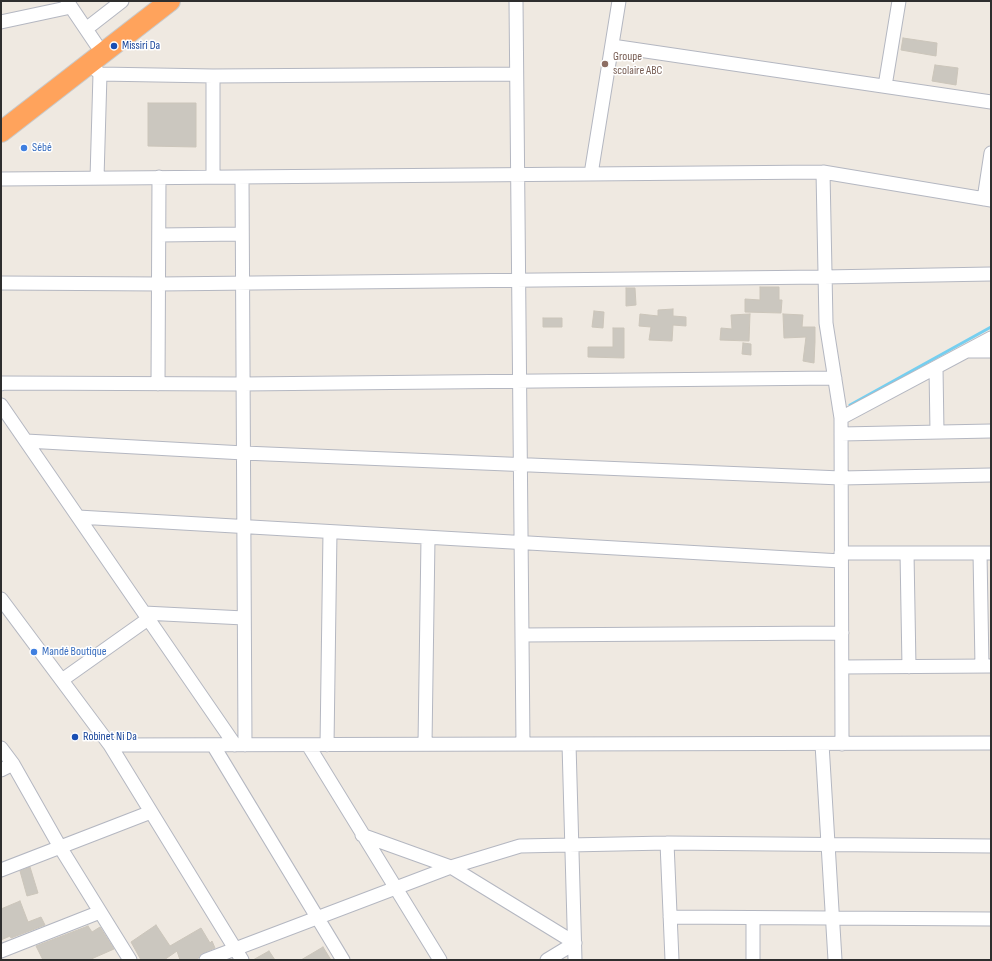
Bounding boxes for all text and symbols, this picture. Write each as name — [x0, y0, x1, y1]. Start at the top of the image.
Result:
place label: Missiri Da — [122, 39, 160, 53]
marker: Missiri Da — [109, 41, 119, 51]
place label: Groupe scolaire ABC — [613, 50, 662, 78]
marker: Groupe scolaire ABC — [600, 59, 610, 69]
place label: Sébé — [32, 141, 52, 155]
marker: Sébé — [19, 143, 29, 153]
place label: Mandé Boutique — [42, 645, 107, 659]
marker: Mandé Boutique — [29, 647, 39, 657]
place label: Robinet Ni Da — [83, 730, 137, 744]
marker: Robinet Ni Da — [70, 732, 80, 742]

